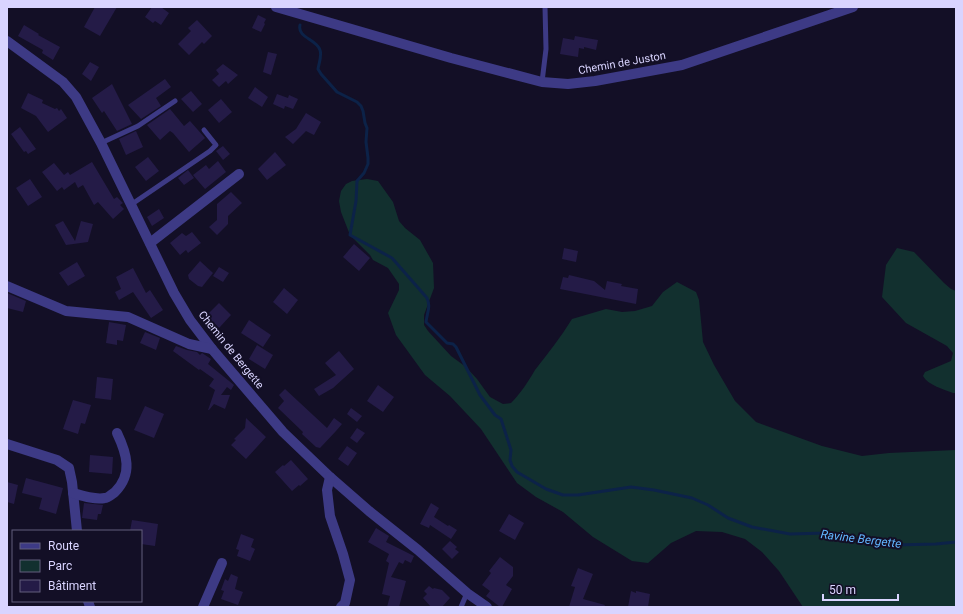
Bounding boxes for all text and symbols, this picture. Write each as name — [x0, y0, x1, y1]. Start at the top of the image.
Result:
street label: Chemin de Juston — [577, 49, 667, 77]
street label: Chemin de Bergette — [196, 308, 266, 392]
water label: Ravine Bergette — [820, 527, 902, 551]
legend — [12, 530, 142, 602]
text: Route — [48, 539, 79, 553]
text: Parc — [48, 559, 72, 573]
scale bar — [823, 576, 898, 602]
text: Bâtiment — [48, 579, 96, 593]
text: 50 m — [829, 583, 856, 597]

